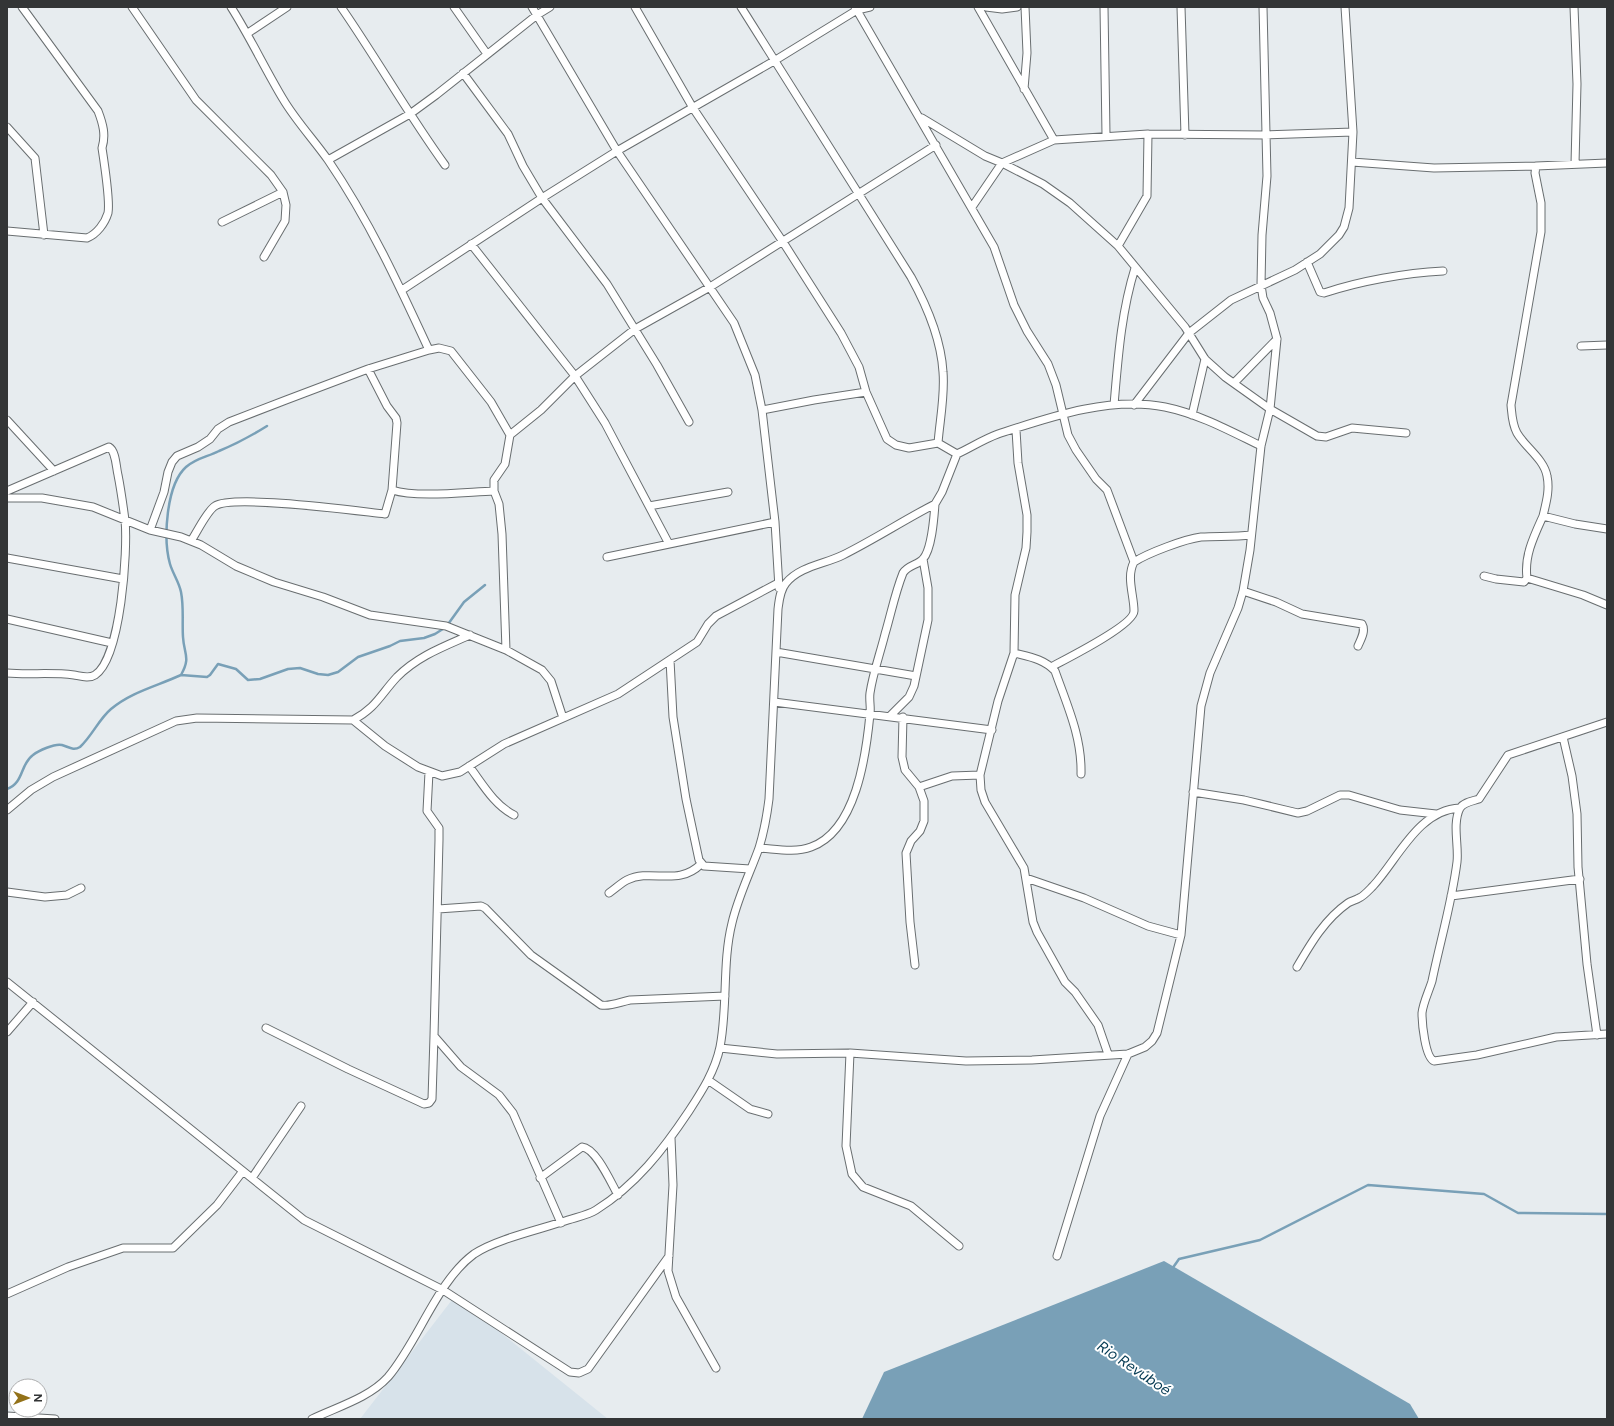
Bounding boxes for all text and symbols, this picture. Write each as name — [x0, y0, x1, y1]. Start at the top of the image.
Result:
water label: Rio Revúboé — [1094, 1337, 1174, 1399]
north arrow — [8, 1378, 48, 1418]
text: N — [31, 1394, 44, 1402]

